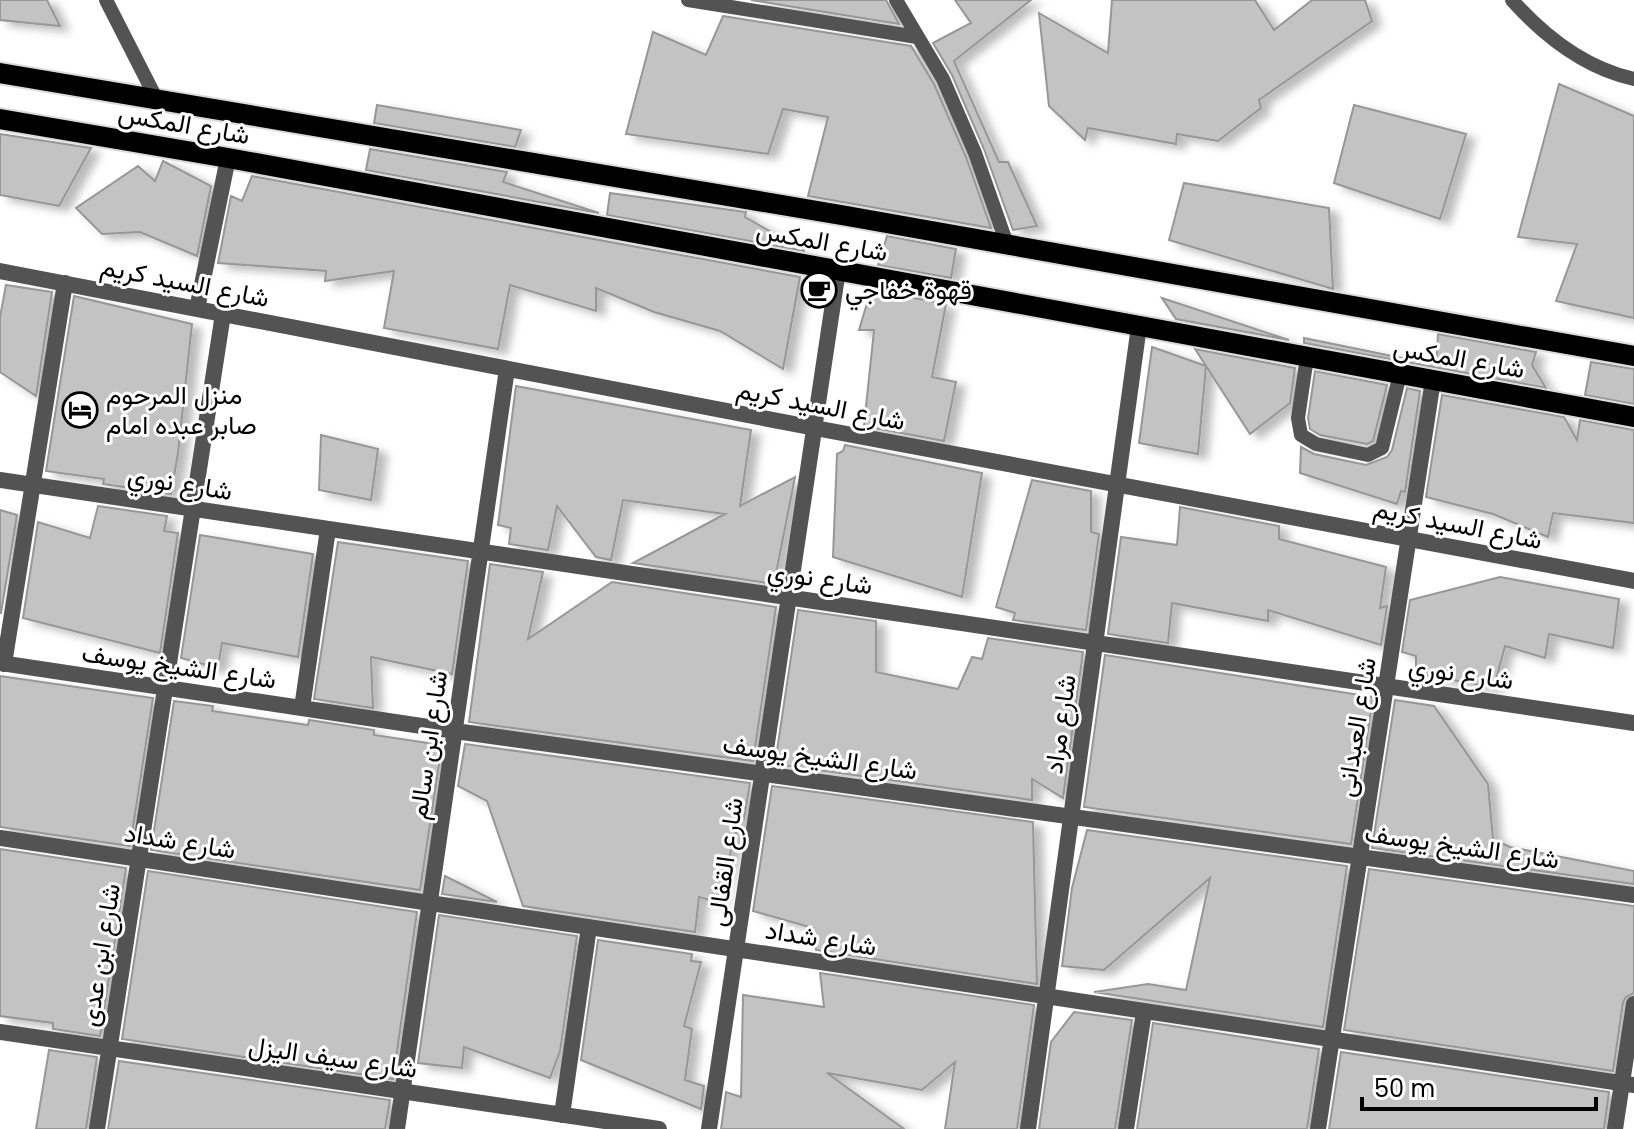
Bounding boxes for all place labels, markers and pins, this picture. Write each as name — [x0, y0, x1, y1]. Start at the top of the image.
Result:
cafe icon: قهوة خفاجي — [800, 271, 838, 309]
place label: قهوة خفاجي — [845, 272, 972, 311]
place label: منزل المرحوم صابر عبده امام — [106, 377, 257, 443]
hotel icon: منزل المرحوم صابر عبده امام — [61, 391, 99, 429]

